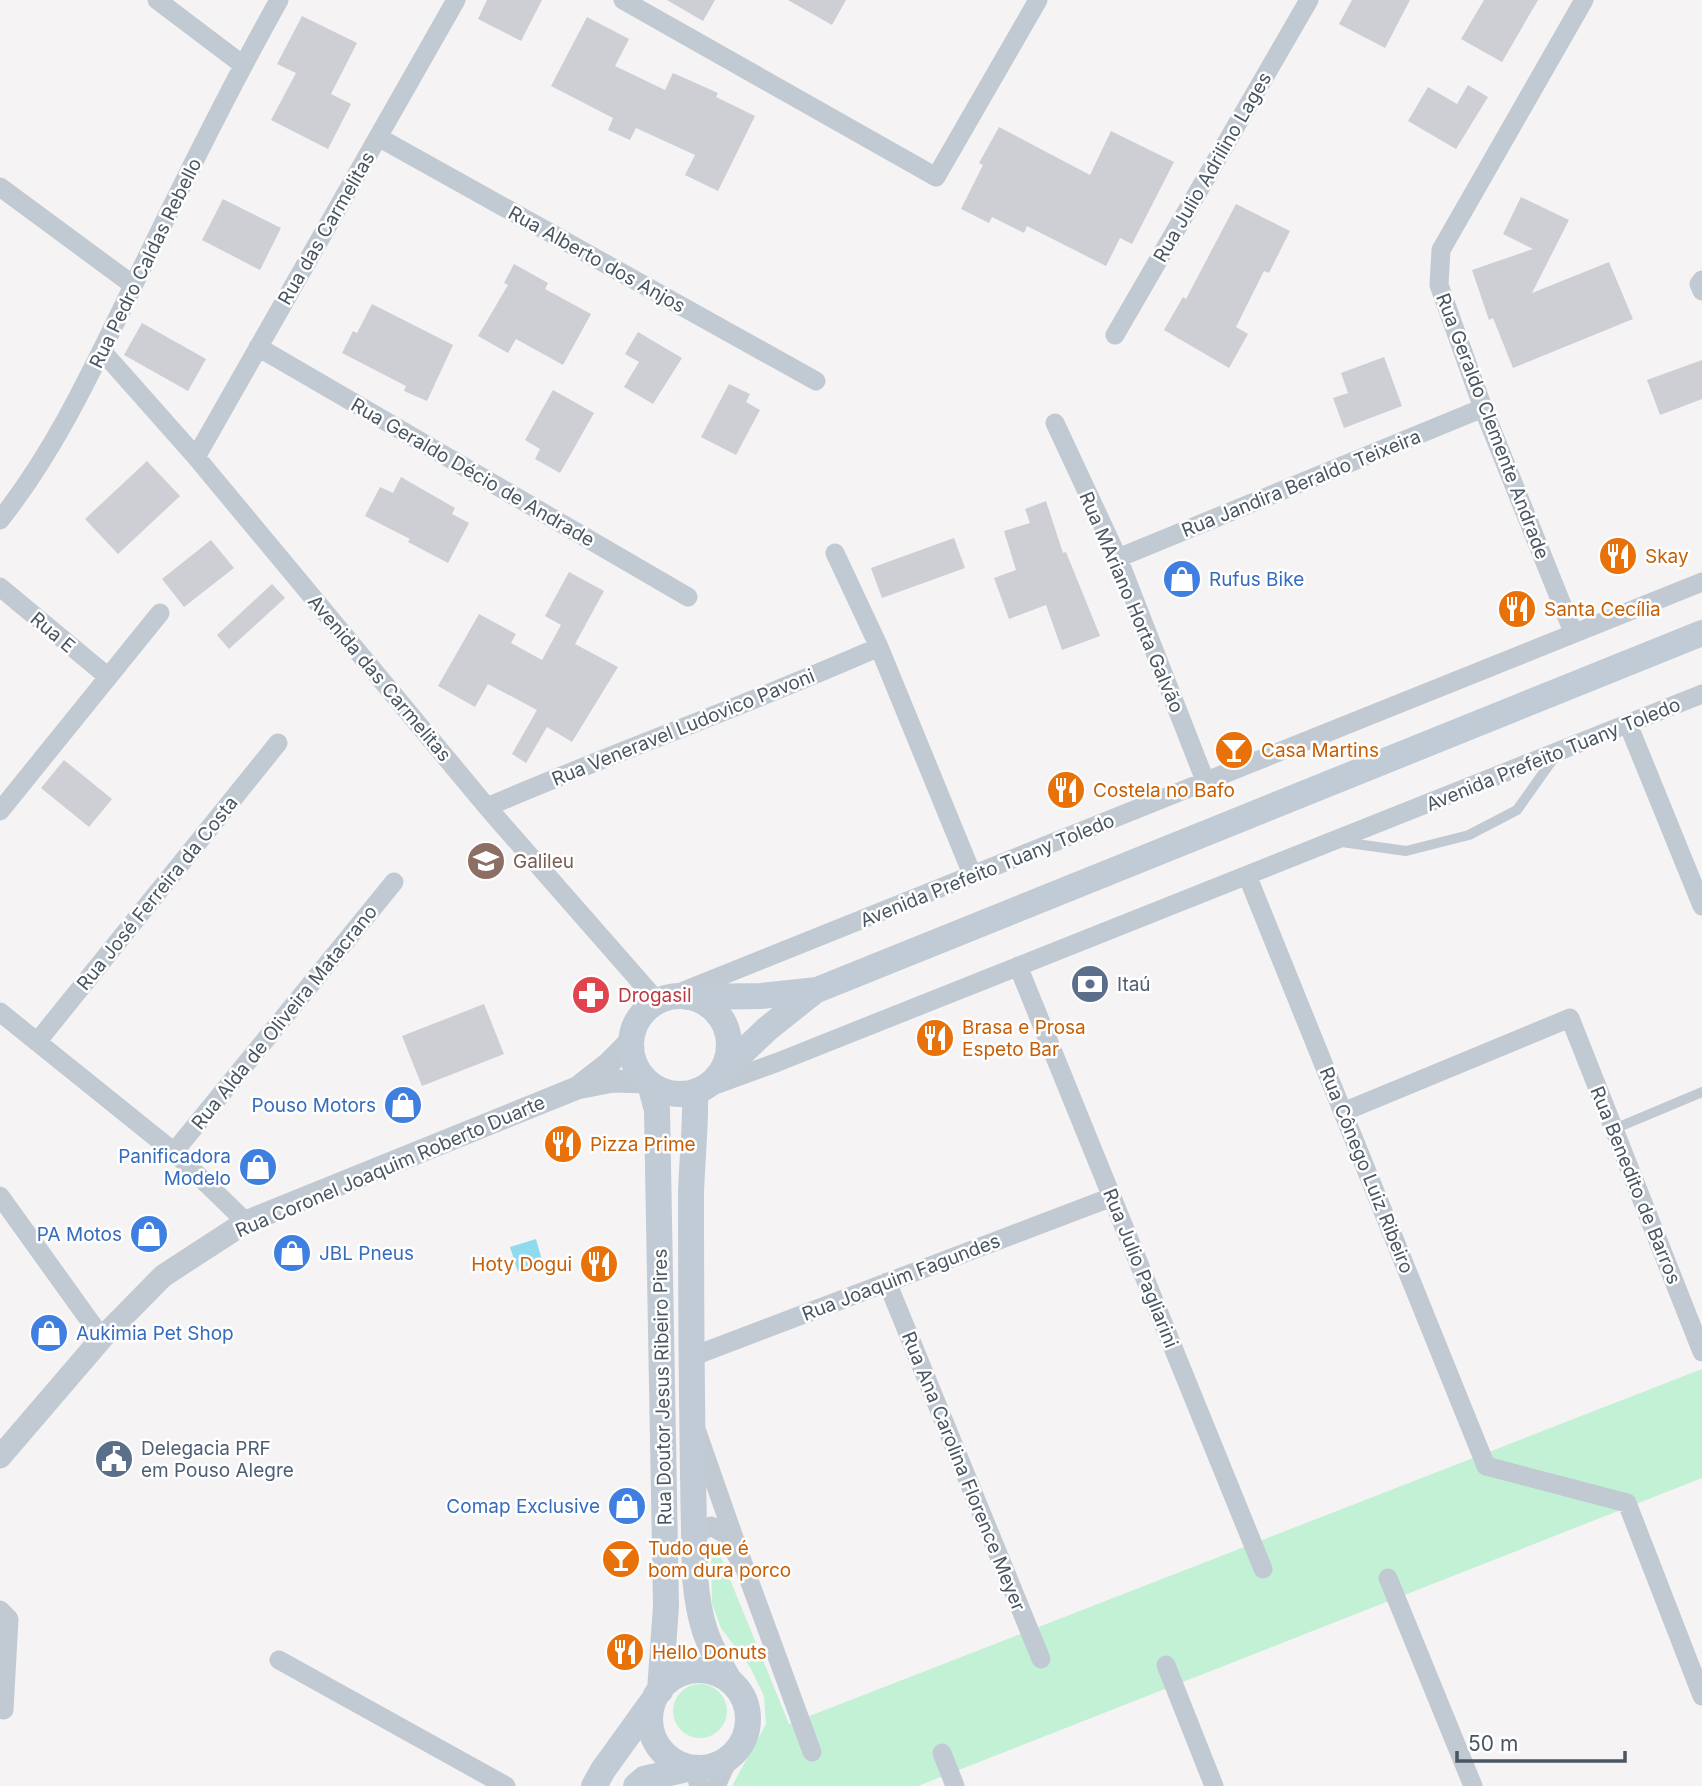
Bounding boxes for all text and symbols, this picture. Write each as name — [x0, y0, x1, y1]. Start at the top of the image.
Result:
street label: Rua Julio Adrilino Lages — [1149, 68, 1276, 266]
street label: Rua das Carmelitas — [273, 148, 380, 309]
street label: Rua Pedro Caldas Rebello — [84, 154, 206, 372]
street label: Rua Alberto dos Anjos — [504, 201, 689, 318]
street label: Rua Geraldo Clemente Andrade — [1431, 290, 1554, 562]
street label: Rua Geraldo Décio de Andrade — [347, 393, 598, 552]
street label: Rua Jandira Beraldo Teixeira — [1178, 425, 1424, 542]
street label: Rua MAriano Horta Galvão — [1074, 488, 1189, 716]
restaurant icon: Skay — [1597, 535, 1639, 577]
place label: Skay — [1645, 545, 1689, 568]
shop icon: Rufus Bike — [1161, 558, 1203, 600]
place label: Rufus Bike — [1209, 568, 1304, 591]
restaurant icon: Santa Cecília — [1496, 588, 1538, 630]
street label: Avenida das Carmelitas — [303, 590, 456, 766]
place label: Santa Cecília — [1544, 598, 1661, 621]
street label: Rua E — [26, 607, 80, 658]
street label: Rua Veneravel Ludovico Pavoni — [548, 664, 818, 791]
street label: Avenida Prefeito Tuany Toledo — [1423, 693, 1684, 816]
bar icon: Casa Martins — [1213, 729, 1255, 771]
place label: Casa Martins — [1261, 739, 1379, 762]
restaurant icon: Costela no Bafo — [1045, 769, 1087, 811]
place label: Costela no Bafo — [1093, 779, 1235, 802]
street label: Rua José Ferreira da Costa — [72, 792, 243, 995]
street label: Avenida Prefeito Tuany Toledo — [857, 809, 1118, 932]
school or university icon: Galileu — [465, 840, 507, 882]
place label: Galileu — [513, 850, 574, 873]
street label: Rua Alda de Oliveira Matacrano — [187, 901, 382, 1134]
bank icon: Itaú — [1069, 963, 1111, 1005]
place label: Itaú — [1117, 973, 1151, 996]
pharmacy icon: Drogasil — [570, 974, 612, 1016]
place label: Drogasil — [618, 984, 692, 1007]
place label: Brasa e Prosa Espeto Bar — [962, 1016, 1086, 1061]
restaurant icon: Brasa e Prosa Espeto Bar — [914, 1017, 956, 1059]
street label: Rua Cônego Luiz Ribeiro — [1315, 1064, 1418, 1277]
street label: Rua Benedito de Barros — [1585, 1083, 1686, 1287]
shop icon: Pouso Motors — [382, 1084, 424, 1126]
street label: Rua Coronel Joaquim Roberto Duarte — [232, 1091, 549, 1242]
place label: Pouso Motors — [251, 1094, 376, 1117]
restaurant icon: Pizza Prime — [542, 1123, 584, 1165]
place label: Pizza Prime — [590, 1133, 696, 1156]
place label: Panificadora Modelo — [118, 1145, 231, 1190]
shop icon: Panificadora Modelo — [237, 1146, 279, 1188]
street label: Rua Julio Pagliarini — [1098, 1185, 1183, 1351]
shop icon: PA Motos — [128, 1213, 170, 1255]
place label: PA Motos — [37, 1223, 122, 1246]
street label: Rua Joaquim Fagundes — [799, 1229, 1003, 1326]
shop icon: JBL Pneus — [271, 1232, 313, 1274]
place label: JBL Pneus — [319, 1242, 414, 1265]
restaurant icon: Hoty Dogui — [578, 1243, 620, 1285]
street label: Rua Doutor Jesus Ribeiro Pires — [649, 1248, 676, 1526]
place label: Hoty Dogui — [471, 1253, 572, 1276]
shop icon: Aukimia Pet Shop — [28, 1312, 70, 1354]
place label: Aukimia Pet Shop — [76, 1322, 234, 1345]
street label: Rua Ana Carolina Florence Meyer — [897, 1328, 1030, 1614]
place label: Delegacia PRF em Pouso Alegre — [141, 1437, 294, 1482]
public building icon: Delegacia PRF em Pouso Alegre — [93, 1438, 135, 1480]
shop icon: Comap Exclusive — [606, 1485, 648, 1527]
place label: Comap Exclusive — [446, 1495, 600, 1518]
place label: Tudo que é bom dura porco — [648, 1537, 791, 1582]
bar icon: Tudo que é bom dura porco — [600, 1538, 642, 1580]
restaurant icon: Hello Donuts — [604, 1631, 646, 1673]
place label: Hello Donuts — [652, 1641, 767, 1664]
scale bar — [1457, 1720, 1625, 1764]
text: 50 m — [1468, 1731, 1518, 1756]

